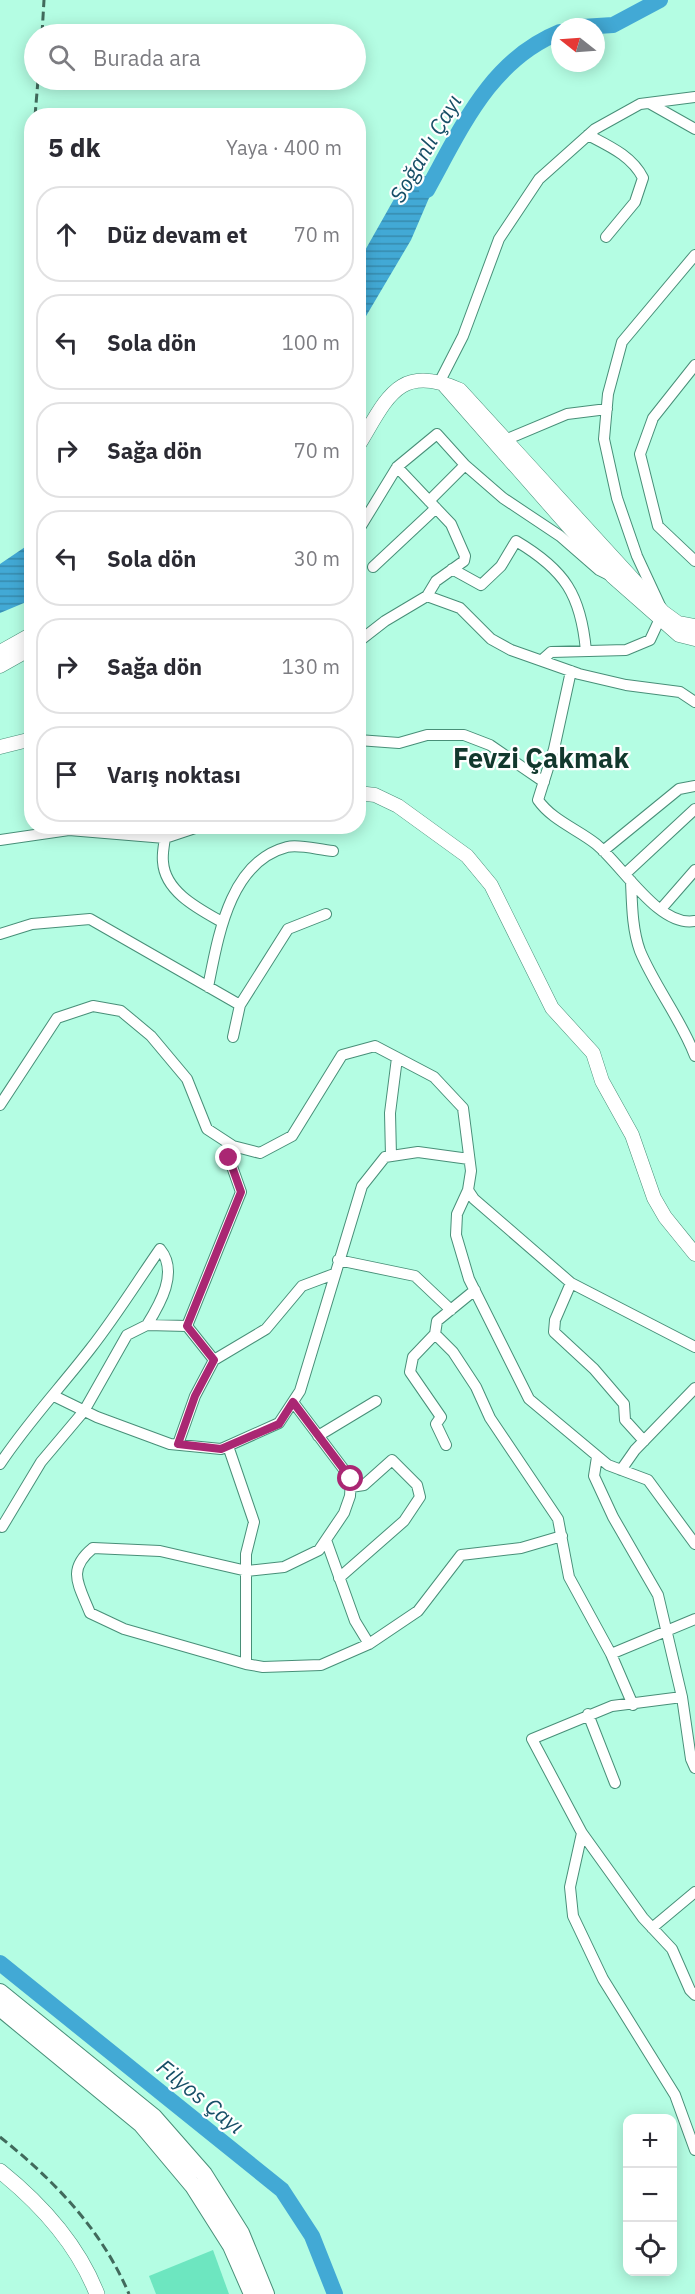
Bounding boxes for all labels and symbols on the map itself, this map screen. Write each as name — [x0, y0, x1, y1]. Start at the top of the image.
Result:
north arrow — [551, 18, 605, 72]
water label: Soğanlı Çayı — [382, 89, 468, 207]
district label: Fevzi Çakmak — [453, 740, 629, 775]
route end — [215, 1144, 241, 1170]
route start — [337, 1465, 363, 1491]
water label: Filyos Çayı — [152, 2052, 250, 2140]

